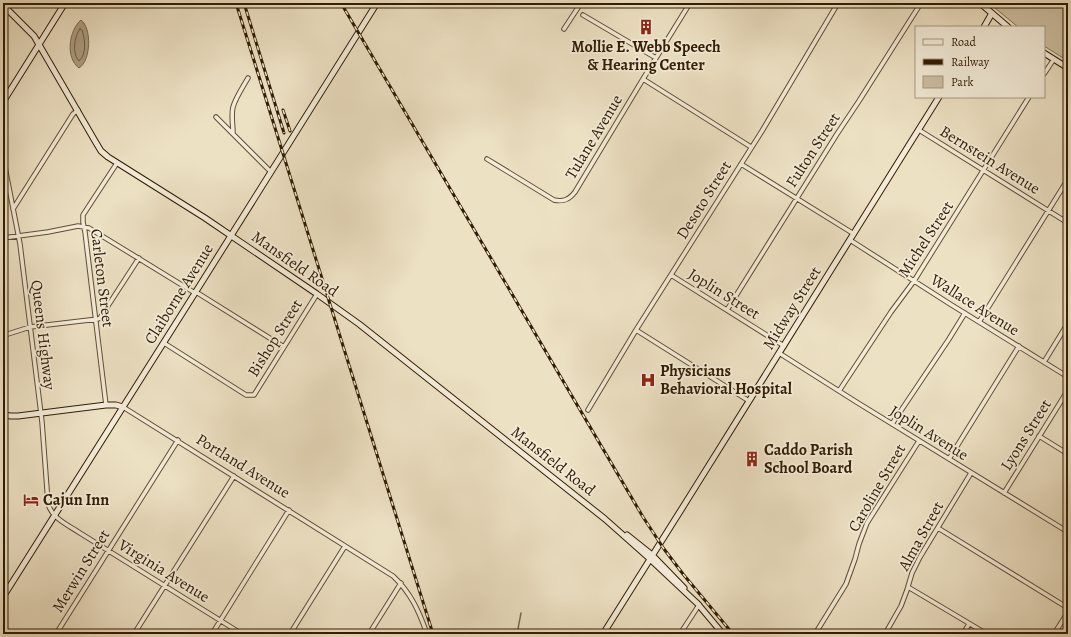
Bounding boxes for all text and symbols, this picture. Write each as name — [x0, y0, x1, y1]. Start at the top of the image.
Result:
building icon: Mollie E. Webb Speech & Hearing Center — [637, 18, 655, 36]
legend — [915, 26, 1045, 98]
text: Road — [951, 34, 977, 50]
place label: Mollie E. Webb Speech & Hearing Center — [571, 36, 721, 76]
text: Railway — [951, 54, 990, 70]
text: Park — [951, 74, 974, 90]
street label: Tulane Avenue — [560, 91, 628, 183]
street label: Fulton Street — [781, 108, 845, 192]
street label: Bernstein Avenue — [936, 120, 1044, 200]
street label: Desoto Street — [671, 157, 737, 243]
street label: Michel Street — [893, 197, 959, 281]
street label: Mansfield Road — [247, 226, 343, 302]
street label: Carleton Street — [85, 227, 119, 329]
street label: Claiborne Avenue — [139, 239, 219, 349]
street label: Midway Street — [758, 262, 826, 354]
street label: Joplin Street — [684, 263, 764, 325]
street label: Wallace Avenue — [926, 268, 1024, 341]
street label: Queens Highway — [25, 279, 61, 392]
street label: Bishop Street — [242, 295, 308, 381]
place label: Physicians Behavioral Hospital — [660, 360, 793, 400]
hospital icon: Physicians Behavioral Hospital — [639, 371, 657, 389]
street label: Lyons Street — [995, 395, 1057, 475]
street label: Joplin Avenue — [885, 400, 973, 466]
street label: Mansfield Road — [506, 421, 600, 501]
street label: Portland Avenue — [192, 428, 294, 504]
place label: Caddo Parish School Board — [764, 439, 853, 479]
street label: Caroline Street — [843, 440, 911, 536]
building icon: Caddo Parish School Board — [743, 450, 761, 468]
place label: Cajun Inn — [43, 489, 109, 511]
hotel icon: Cajun Inn — [22, 491, 40, 509]
street label: Alma Street — [892, 497, 949, 576]
street label: Merwin Street — [47, 525, 115, 617]
street label: Virginia Avenue — [113, 534, 214, 608]

